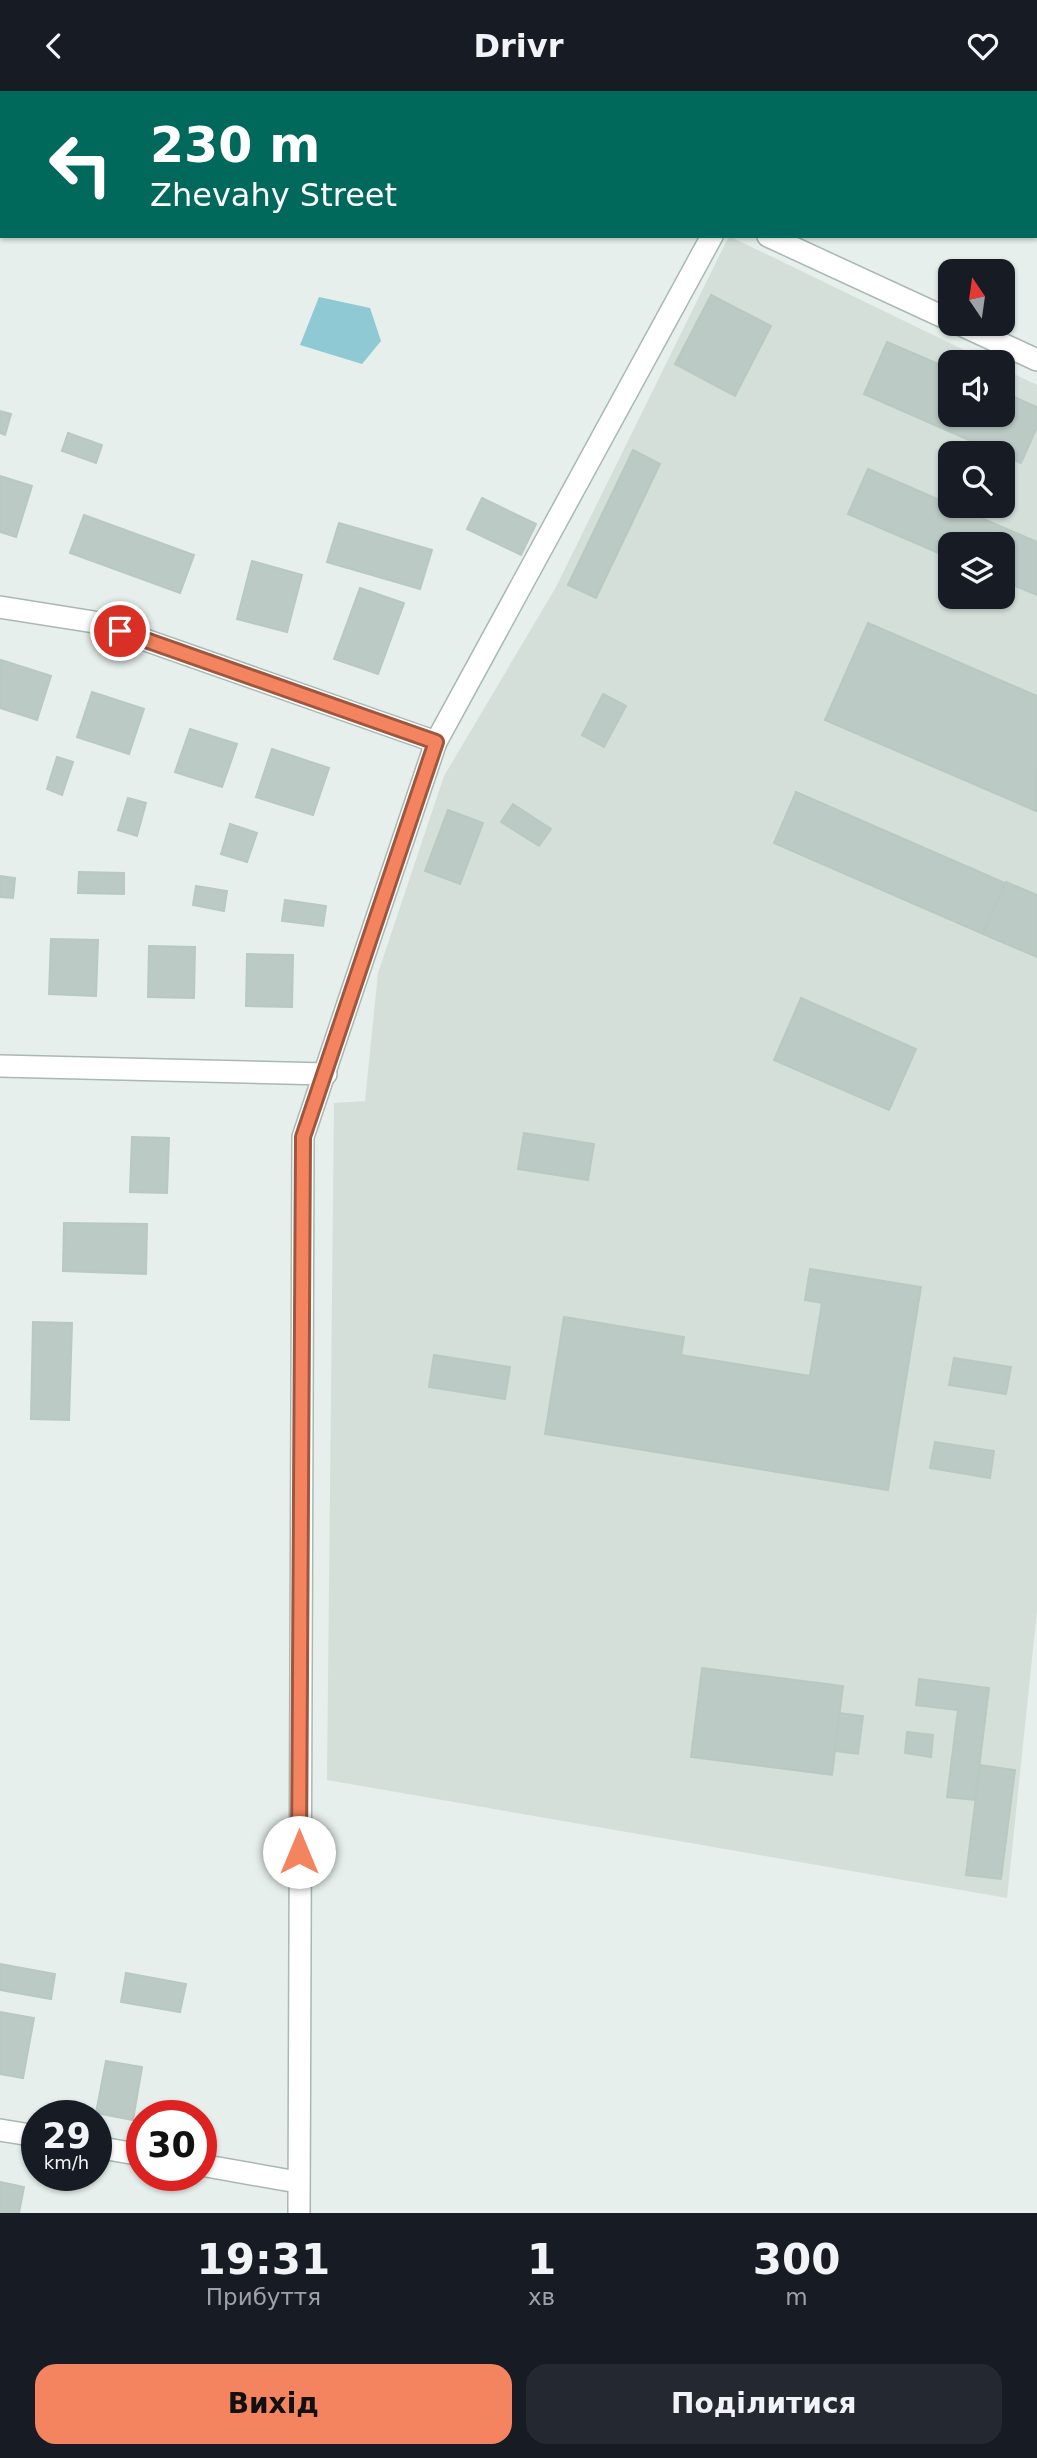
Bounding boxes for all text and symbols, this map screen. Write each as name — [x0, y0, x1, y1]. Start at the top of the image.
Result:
icon: back — [35, 27, 73, 65]
text: Drivr — [474, 27, 563, 65]
icon: heart — [964, 27, 1002, 65]
text: 230 m — [150, 117, 320, 174]
icon: left — [35, 119, 126, 210]
text: Zhevahy Street — [150, 176, 397, 214]
north arrow — [938, 259, 1015, 336]
map controls — [938, 259, 1015, 609]
button: sound — [938, 350, 1015, 427]
button: search — [938, 441, 1015, 518]
button: layers — [938, 532, 1015, 609]
pin — [90, 601, 150, 661]
icon: arrive — [101, 612, 139, 650]
position arrow — [262, 1815, 336, 1889]
speed limit sign: 30 — [126, 2100, 217, 2191]
text: 29 — [42, 2116, 91, 2156]
text: km/h — [44, 2152, 89, 2173]
text: 19:31 — [197, 2235, 330, 2284]
text: 1 — [527, 2235, 556, 2284]
text: 300 — [753, 2235, 840, 2284]
text: Прибуття — [206, 2284, 321, 2310]
text: хв — [528, 2284, 555, 2310]
text: m — [785, 2284, 808, 2310]
button: Вихід — [35, 2364, 512, 2444]
button: Поділитися — [526, 2364, 1002, 2444]

